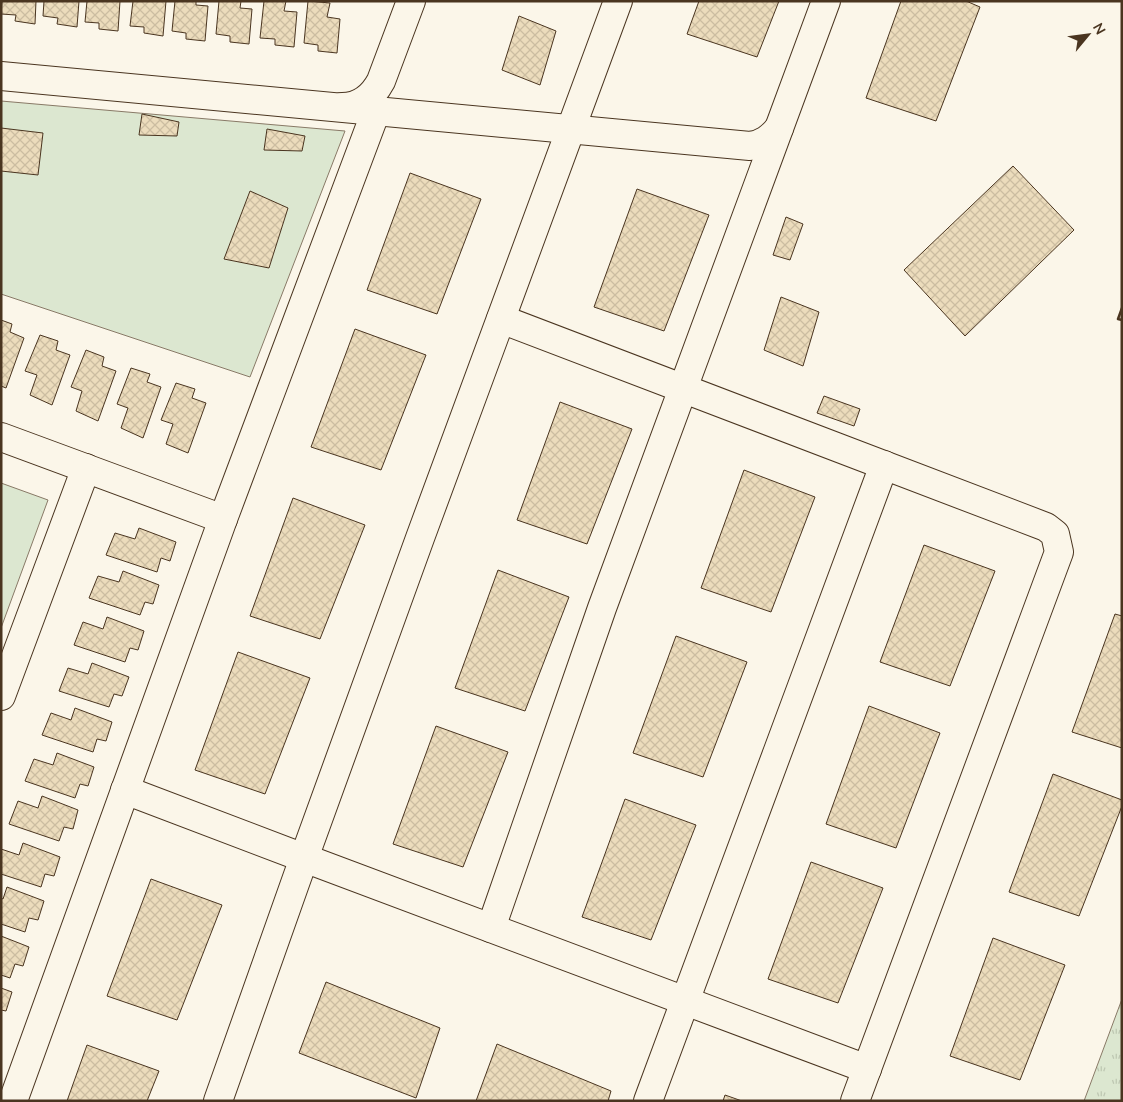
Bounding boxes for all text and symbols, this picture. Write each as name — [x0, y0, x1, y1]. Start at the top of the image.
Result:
north arrow — [1063, 10, 1113, 60]
text: N — [1088, 20, 1110, 38]

